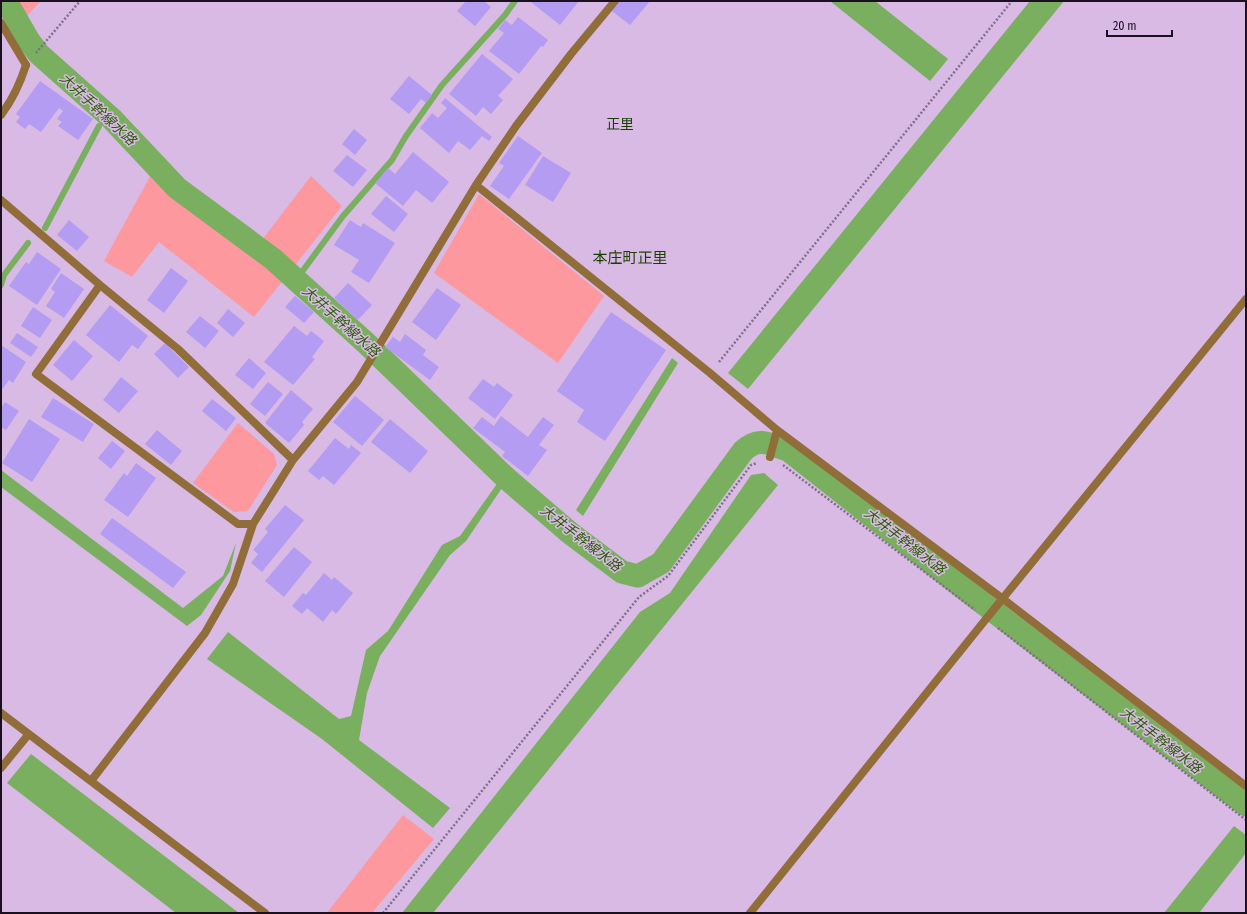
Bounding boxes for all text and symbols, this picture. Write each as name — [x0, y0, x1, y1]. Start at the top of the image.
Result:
scale bar — [1107, 12, 1172, 38]
text: 20 m — [1113, 19, 1137, 33]
water label: 大井手幹線水路 — [56, 70, 140, 150]
district label: 正里 — [606, 116, 634, 133]
district label: 本庄町正里 — [592, 249, 668, 267]
water label: 大井手幹線水路 — [299, 282, 384, 361]
water label: 大井手幹線水路 — [537, 502, 625, 576]
water label: 大井手幹線水路 — [861, 505, 949, 579]
water label: 大井手幹線水路 — [1117, 704, 1205, 778]

